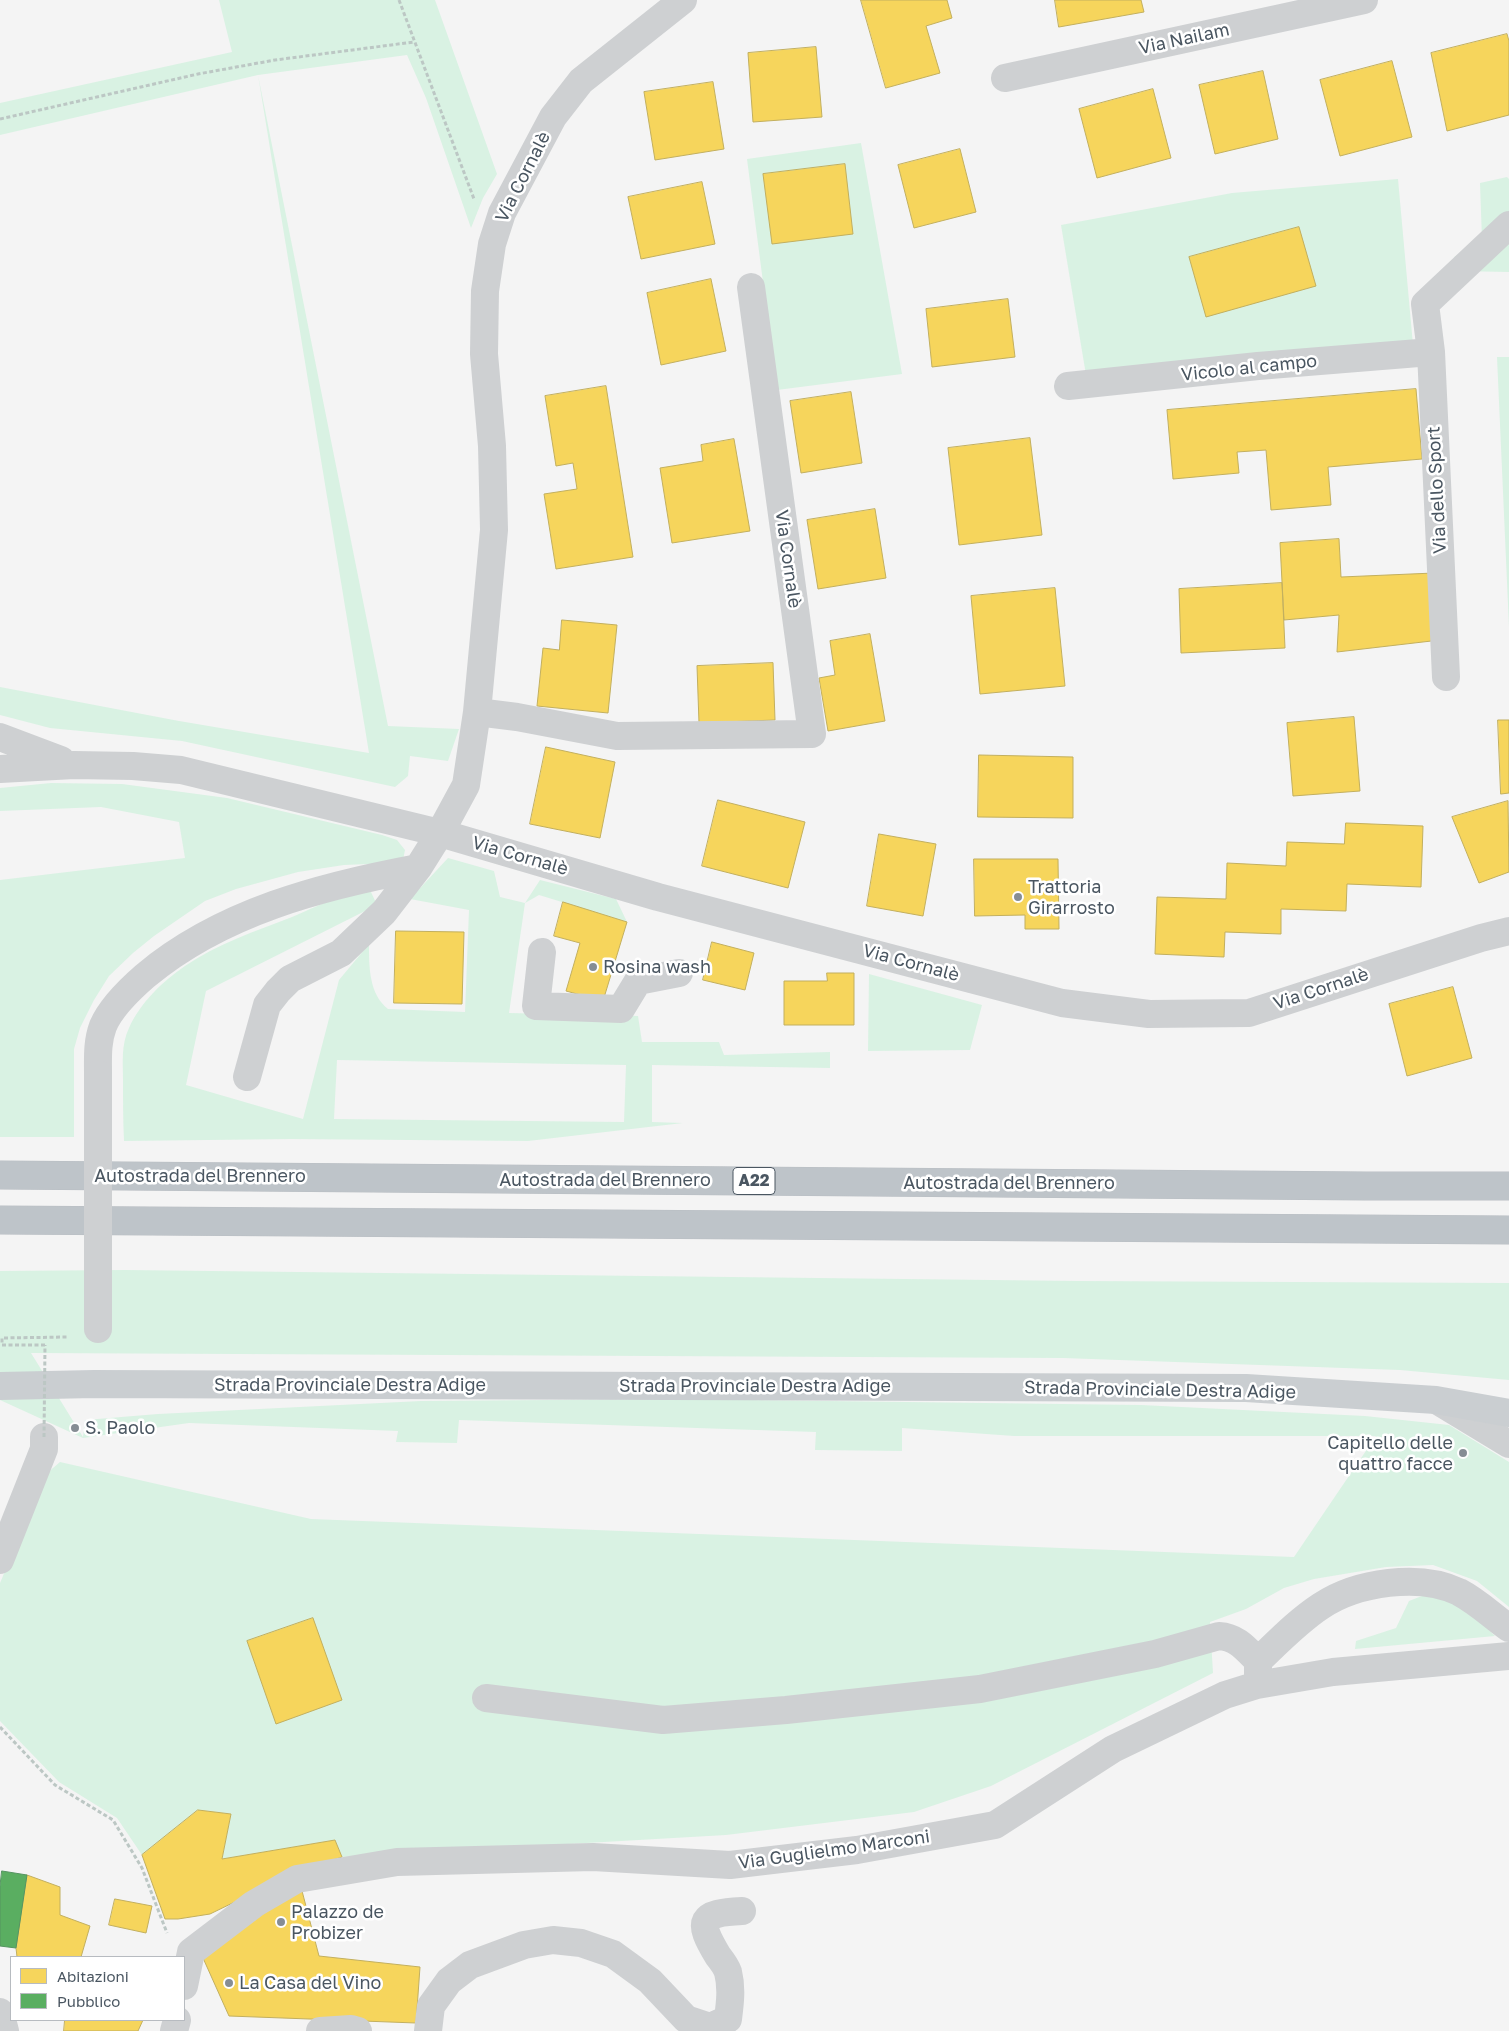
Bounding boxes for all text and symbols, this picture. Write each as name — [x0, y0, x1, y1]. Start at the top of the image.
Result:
street label: Via Nailam — [1137, 19, 1231, 59]
street label: Via Cornalè — [491, 128, 555, 226]
street label: Vicolo al campo — [1180, 350, 1318, 386]
street label: Via dello Sport — [1423, 426, 1451, 554]
street label: Via Cornalè — [770, 509, 806, 609]
street label: Via Cornalè — [470, 832, 570, 880]
place label: Trattoria Girarrosto — [1028, 876, 1115, 919]
marker: Trattoria Girarrosto — [1012, 891, 1024, 903]
street label: Via Cornalè — [860, 940, 962, 986]
place label: Rosina wash — [603, 956, 711, 978]
marker: Rosina wash — [587, 961, 599, 973]
street label: Via Cornalè — [1271, 963, 1371, 1015]
street label: Autostrada del Brennero — [94, 1165, 306, 1187]
road number: A22 — [733, 1168, 775, 1194]
street label: Autostrada del Brennero — [499, 1169, 711, 1191]
street label: Autostrada del Brennero — [903, 1172, 1115, 1194]
street label: Strada Provinciale Destra Adige — [214, 1374, 486, 1396]
street label: Strada Provinciale Destra Adige — [619, 1375, 891, 1397]
street label: Strada Provinciale Destra Adige — [1024, 1377, 1296, 1403]
place label: S. Paolo — [85, 1417, 155, 1439]
marker: S. Paolo — [69, 1422, 81, 1434]
place label: Capitello delle quattro facce — [1327, 1432, 1453, 1475]
marker: Capitello delle quattro facce — [1457, 1447, 1469, 1459]
street label: Via Guglielmo Marconi — [737, 1826, 931, 1874]
place label: Palazzo de Probizer — [291, 1901, 384, 1944]
marker: Palazzo de Probizer — [275, 1916, 287, 1928]
legend — [10, 1956, 185, 2021]
text: Abitazioni — [57, 1967, 129, 1985]
place label: La Casa del Vino — [239, 1972, 381, 1994]
marker: La Casa del Vino — [223, 1977, 235, 1989]
text: Pubblico — [57, 1992, 120, 2010]

